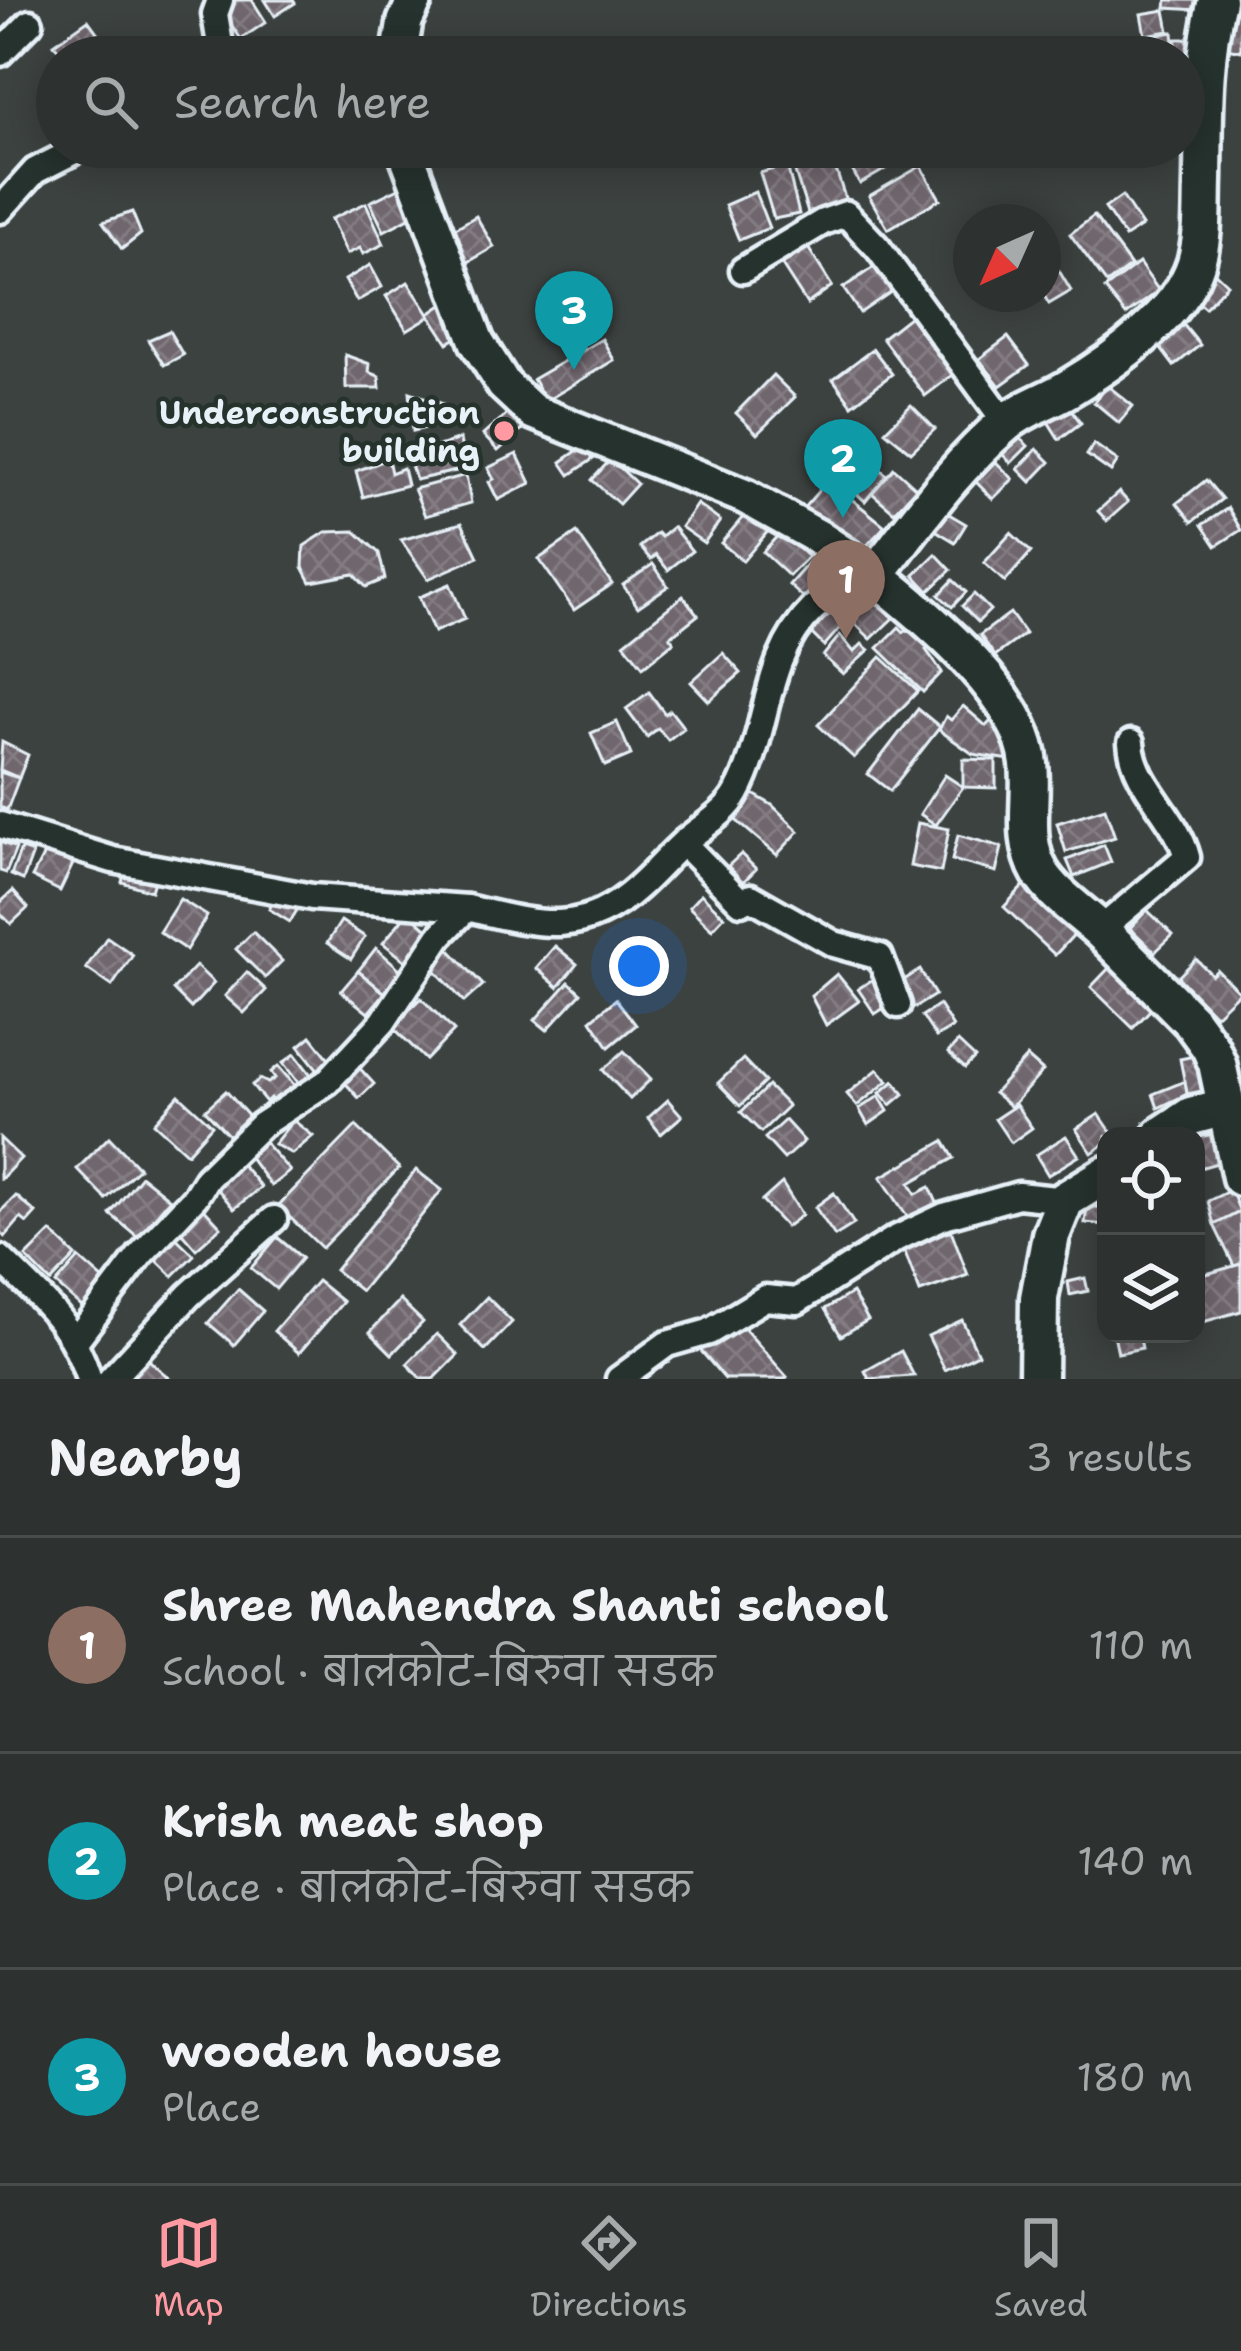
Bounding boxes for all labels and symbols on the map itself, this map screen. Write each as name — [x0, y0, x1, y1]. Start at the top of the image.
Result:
north arrow — [953, 204, 1061, 312]
pin: 3 — [535, 271, 613, 370]
place label: Underconstruction building — [159, 390, 480, 473]
marker: Underconstruction building — [491, 418, 517, 444]
pin: 2 — [804, 419, 882, 518]
pin: 1 — [807, 540, 885, 639]
your location — [609, 936, 669, 996]

